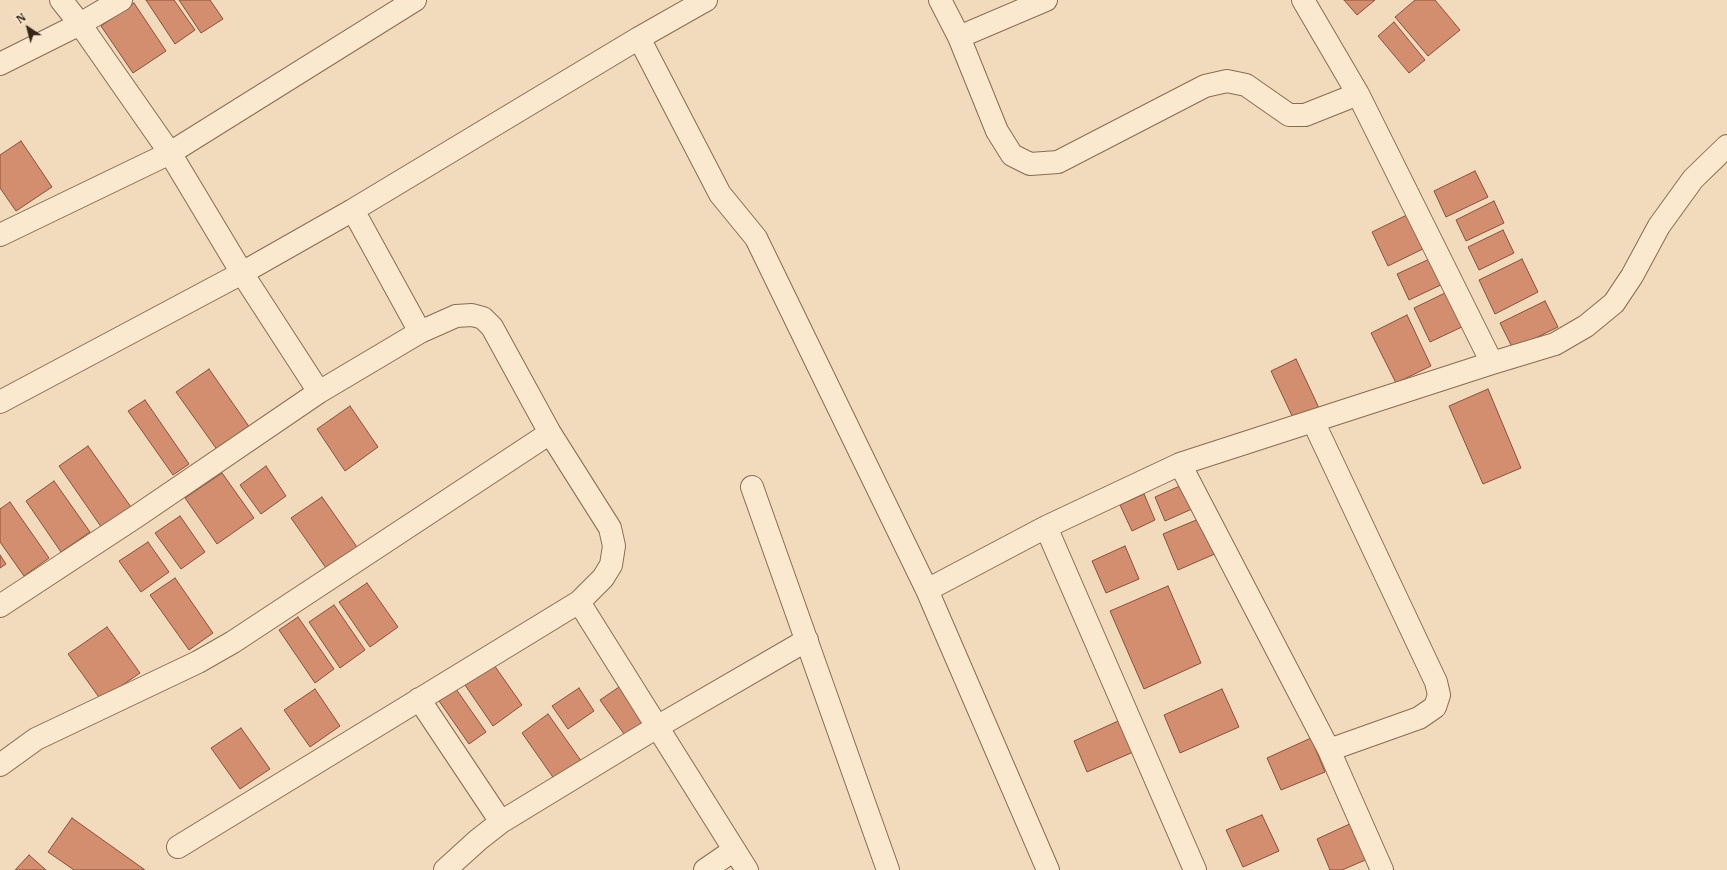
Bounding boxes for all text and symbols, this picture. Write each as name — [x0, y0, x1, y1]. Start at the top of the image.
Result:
north arrow — [8, 8, 48, 48]
text: N — [13, 10, 29, 27]

